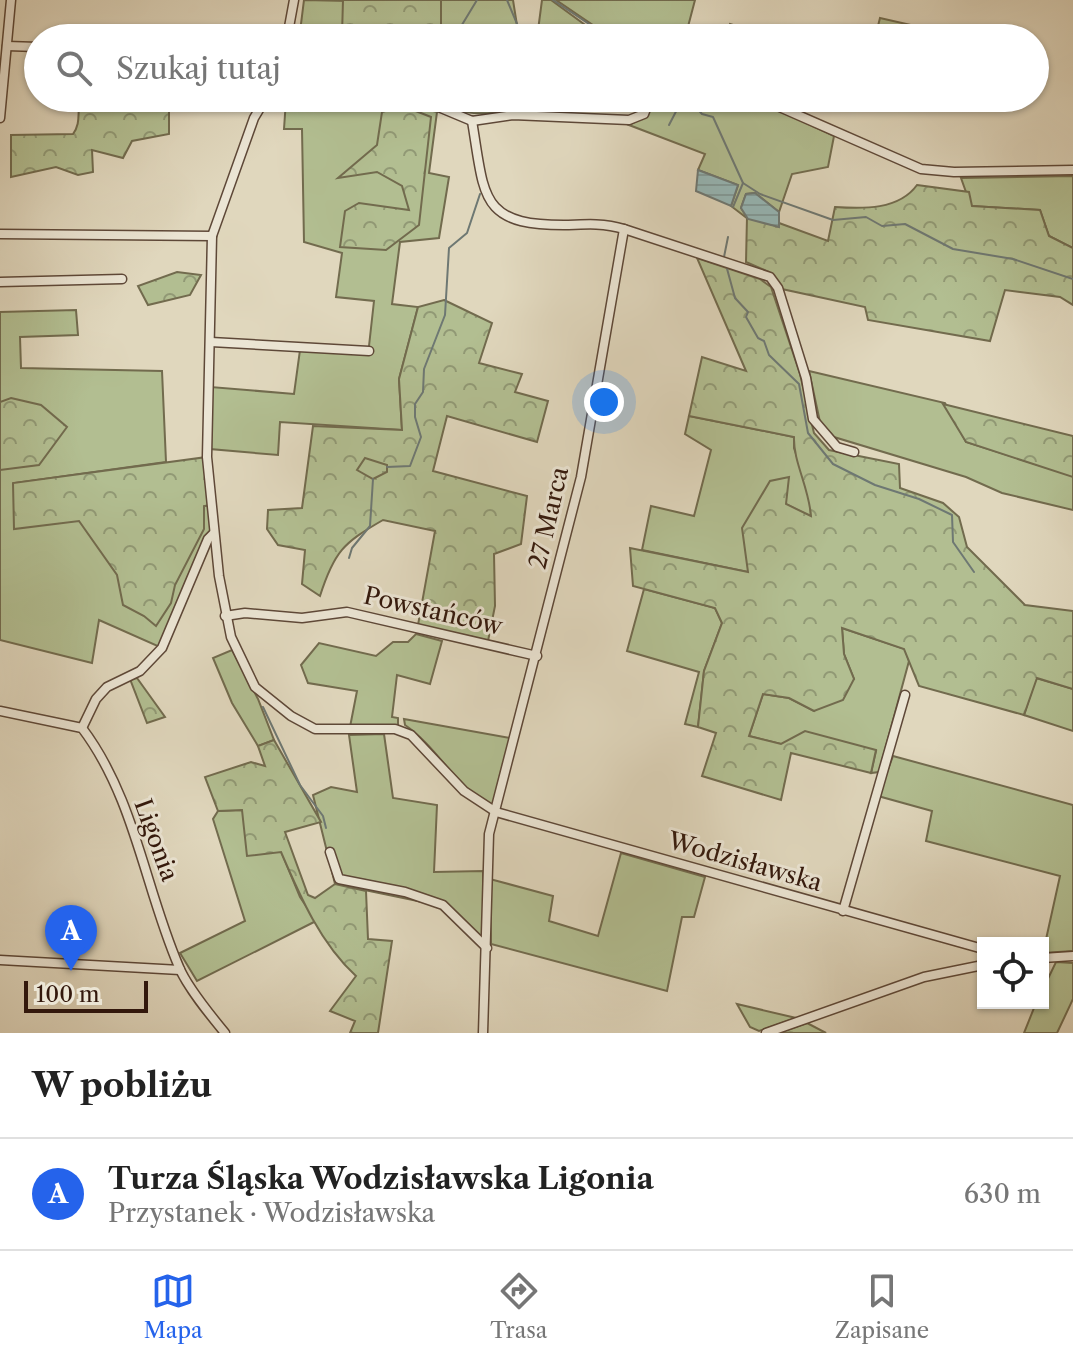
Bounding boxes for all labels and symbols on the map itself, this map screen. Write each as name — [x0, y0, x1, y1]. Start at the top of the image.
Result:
your location — [584, 382, 624, 422]
street label: 27 Marca — [523, 464, 574, 572]
street label: Powstańców — [361, 580, 506, 641]
street label: Ligonia — [128, 795, 185, 885]
street label: Wodzisławska — [664, 825, 826, 897]
pin: A — [45, 905, 97, 971]
scale bar — [24, 977, 148, 1013]

